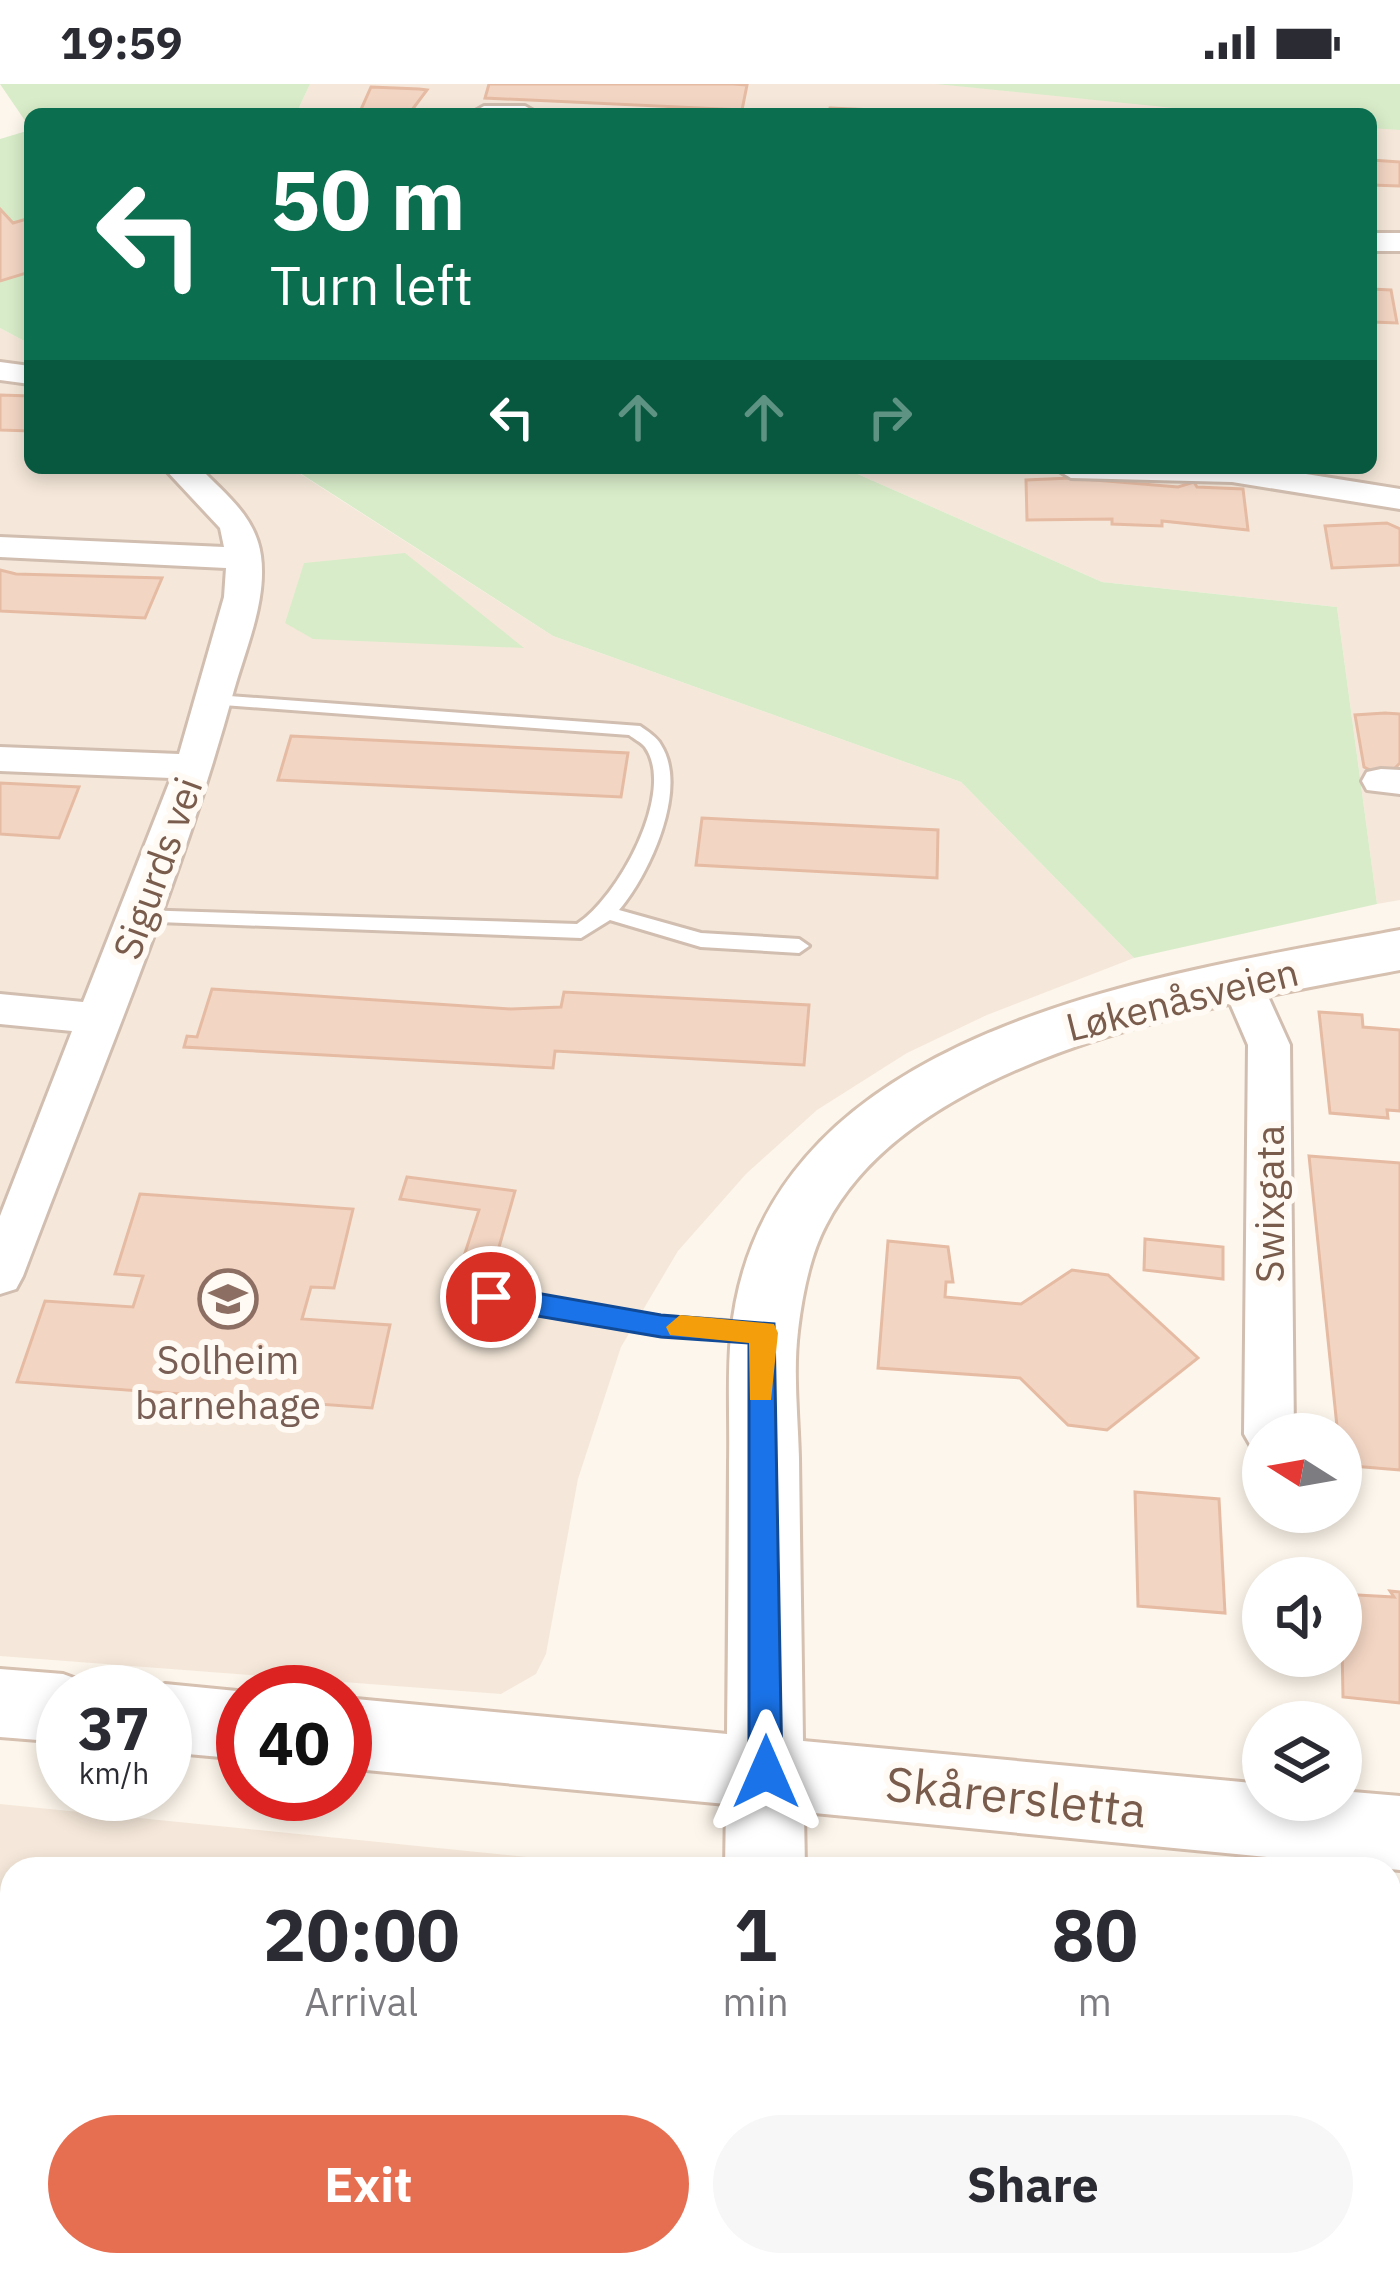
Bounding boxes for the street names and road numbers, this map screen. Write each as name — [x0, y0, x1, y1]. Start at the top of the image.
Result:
street label: Sigurds vei — [101, 770, 213, 966]
street label: Løkenåsveien — [1061, 946, 1303, 1052]
street label: Swixgata — [1244, 1125, 1295, 1283]
street label: Skårersletta — [883, 1751, 1149, 1841]

